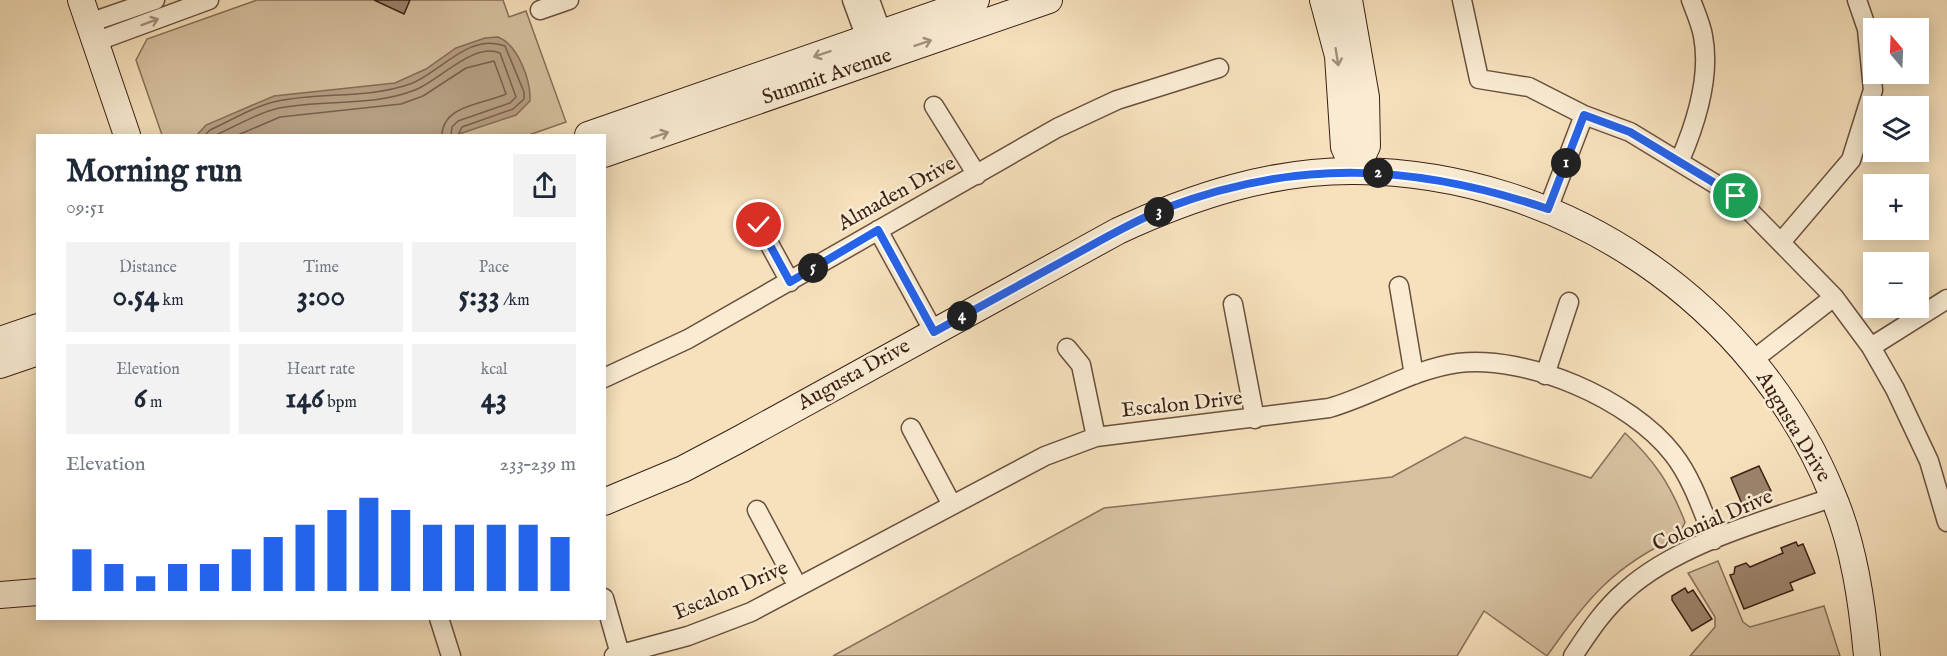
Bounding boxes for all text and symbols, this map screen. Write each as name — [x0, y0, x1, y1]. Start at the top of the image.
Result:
one-way arrow — [140, 15, 159, 26]
north arrow — [1863, 18, 1929, 84]
map controls — [1863, 18, 1929, 318]
one-way arrow — [913, 37, 932, 48]
street label: Summit Avenue — [758, 42, 896, 112]
one-way arrow — [1332, 46, 1343, 66]
one-way arrow — [813, 49, 832, 60]
button: layers — [1863, 96, 1929, 162]
one-way arrow — [650, 128, 669, 139]
pin: 1 — [1551, 148, 1581, 178]
street label: Almaden Drive — [832, 150, 961, 238]
text: Morning run — [66, 151, 242, 193]
text: 1 — [1563, 153, 1569, 173]
button: share — [513, 154, 576, 217]
pin: 2 — [1363, 158, 1393, 188]
text: 2 — [1374, 163, 1382, 183]
pin — [1710, 170, 1761, 221]
button: + — [1863, 174, 1929, 240]
icon: arrive — [1719, 179, 1752, 212]
text: 09:51 — [66, 195, 105, 220]
pin: 3 — [1144, 197, 1174, 227]
pin — [733, 199, 784, 250]
text: 3 — [1156, 202, 1162, 222]
icon: check — [742, 208, 775, 241]
button: − — [1863, 252, 1929, 318]
pin: 5 — [798, 253, 828, 283]
text: Distance — [119, 258, 177, 278]
text: Time — [303, 258, 339, 278]
text: Pace — [479, 258, 509, 278]
text: 5 — [810, 258, 816, 278]
text: 0.54 — [112, 278, 159, 316]
text: 3:00 — [297, 278, 345, 316]
text: 5:33 — [458, 278, 500, 316]
text: km — [159, 291, 184, 311]
text: /km — [500, 291, 530, 311]
pin: 4 — [947, 301, 977, 331]
text: 4 — [958, 306, 966, 326]
street label: Augusta Drive — [792, 333, 915, 417]
text: Elevation — [116, 360, 180, 380]
text: Heart rate — [287, 360, 355, 380]
text: kcal — [481, 360, 507, 380]
street label: Augusta Drive — [1749, 366, 1837, 488]
text: 6 — [134, 380, 146, 418]
text: 146 — [285, 380, 324, 418]
text: 43 — [481, 380, 507, 418]
street label: Escalon Drive — [1120, 385, 1244, 425]
text: m — [146, 393, 162, 413]
text: bpm — [324, 393, 357, 413]
text: Elevation — [66, 452, 145, 477]
text: 233–239 m — [500, 452, 576, 477]
street label: Colonial Drive — [1649, 483, 1778, 558]
street label: Escalon Drive — [670, 555, 793, 627]

